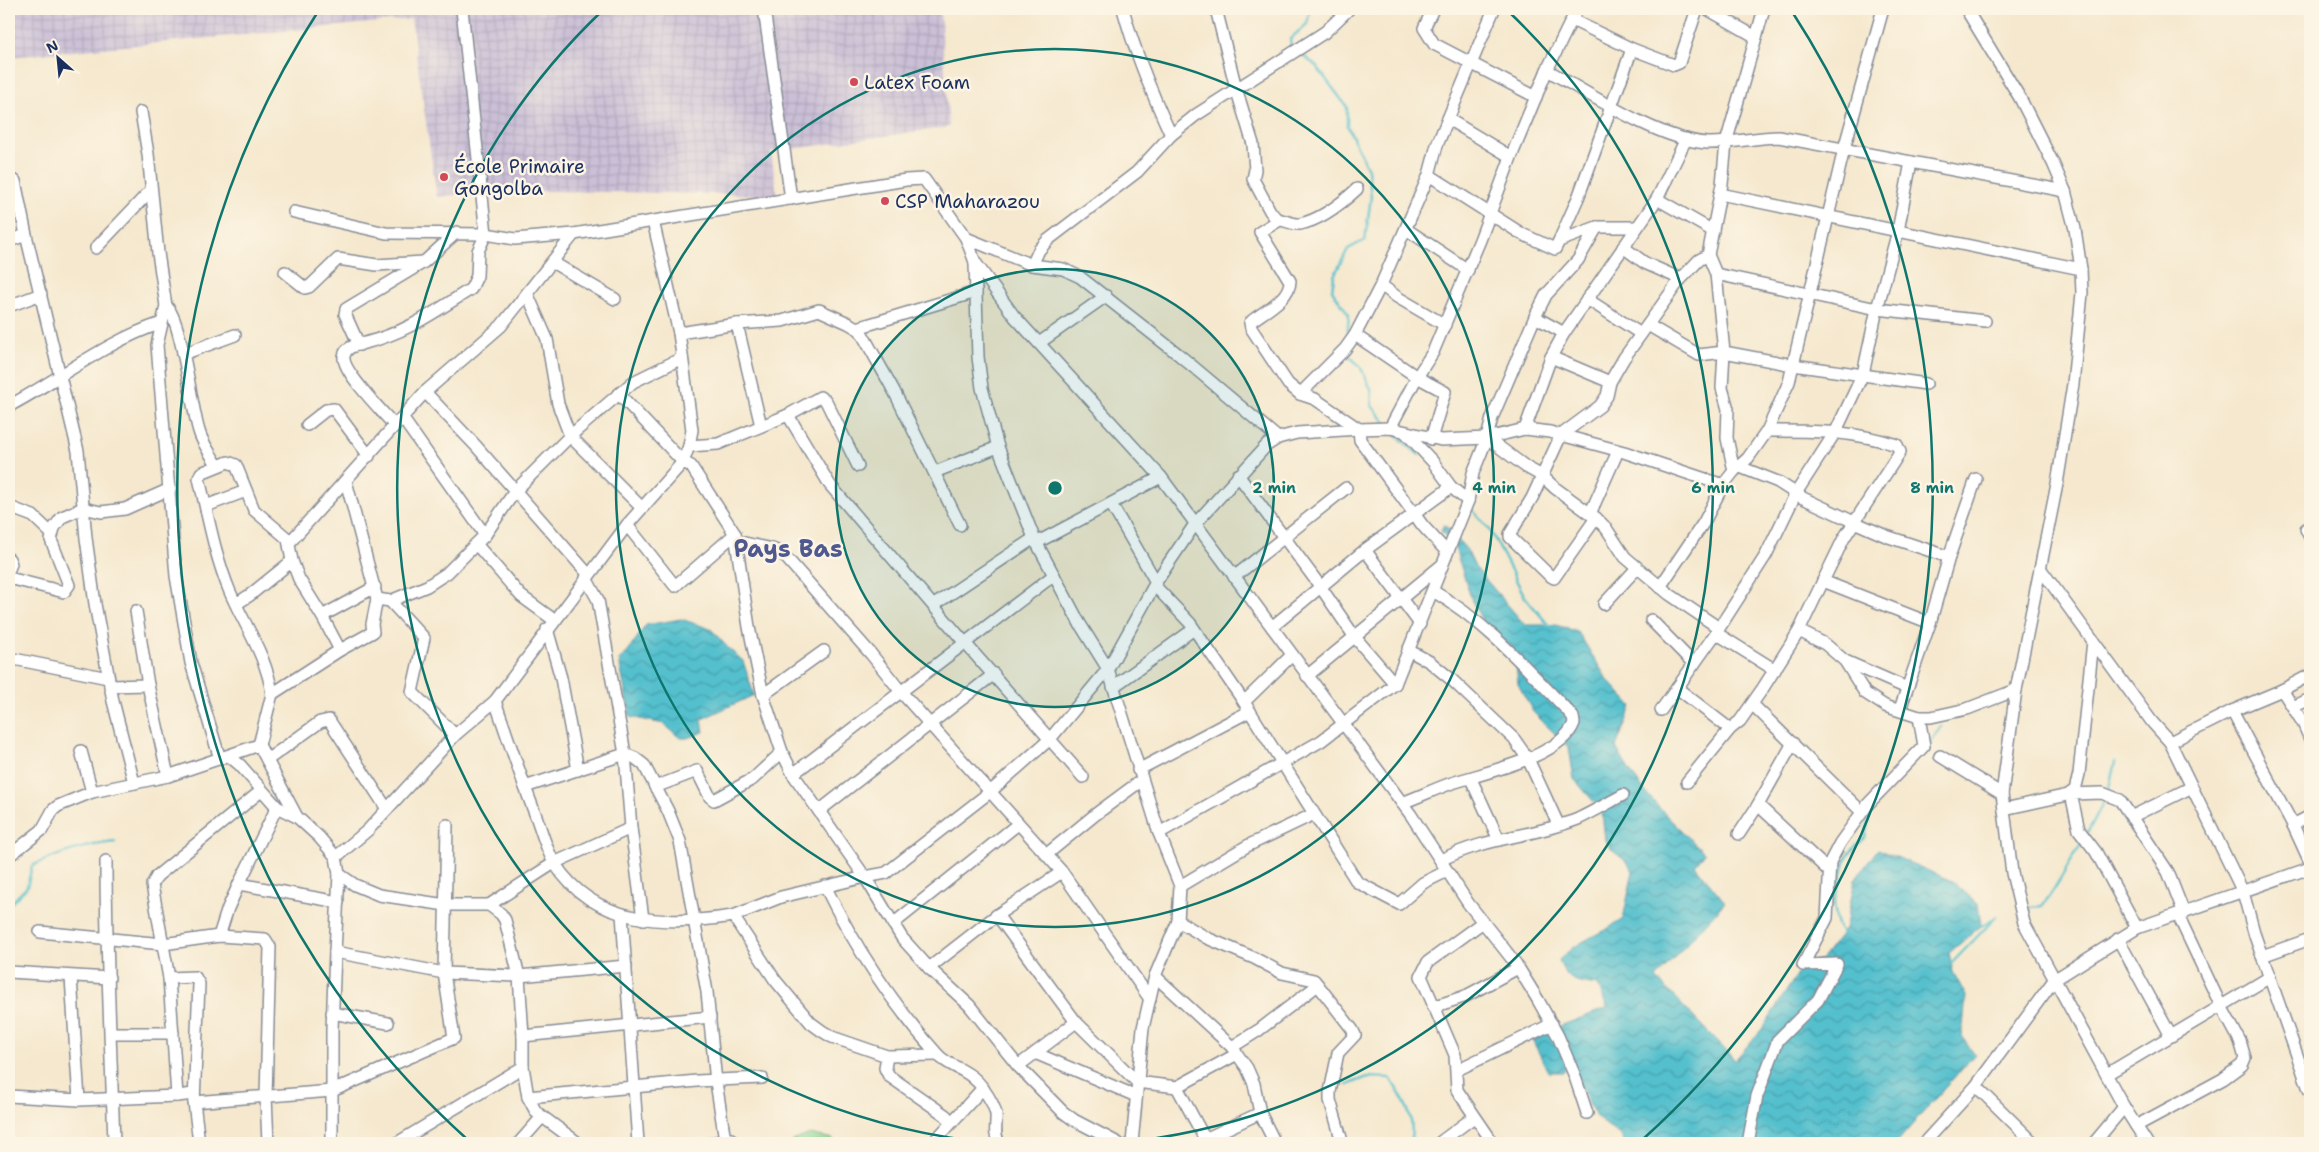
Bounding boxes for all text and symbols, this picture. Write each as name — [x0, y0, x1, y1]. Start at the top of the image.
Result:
north arrow — [32, 32, 82, 82]
text: N — [43, 36, 61, 57]
place label: Latex Foam — [864, 70, 970, 95]
marker: Latex Foam — [848, 76, 860, 88]
place label: École Primaire Gongolba — [454, 153, 585, 201]
marker: École Primaire Gongolba — [438, 171, 450, 183]
place label: CSP Maharazou — [895, 189, 1040, 214]
marker: CSP Maharazou — [879, 195, 891, 207]
text: 2 min — [1252, 478, 1296, 498]
text: 4 min — [1472, 478, 1516, 498]
text: 6 min — [1691, 478, 1735, 498]
text: 8 min — [1910, 478, 1954, 498]
centre of rings — [1046, 479, 1064, 497]
district label: Pays Bas — [733, 533, 843, 565]

